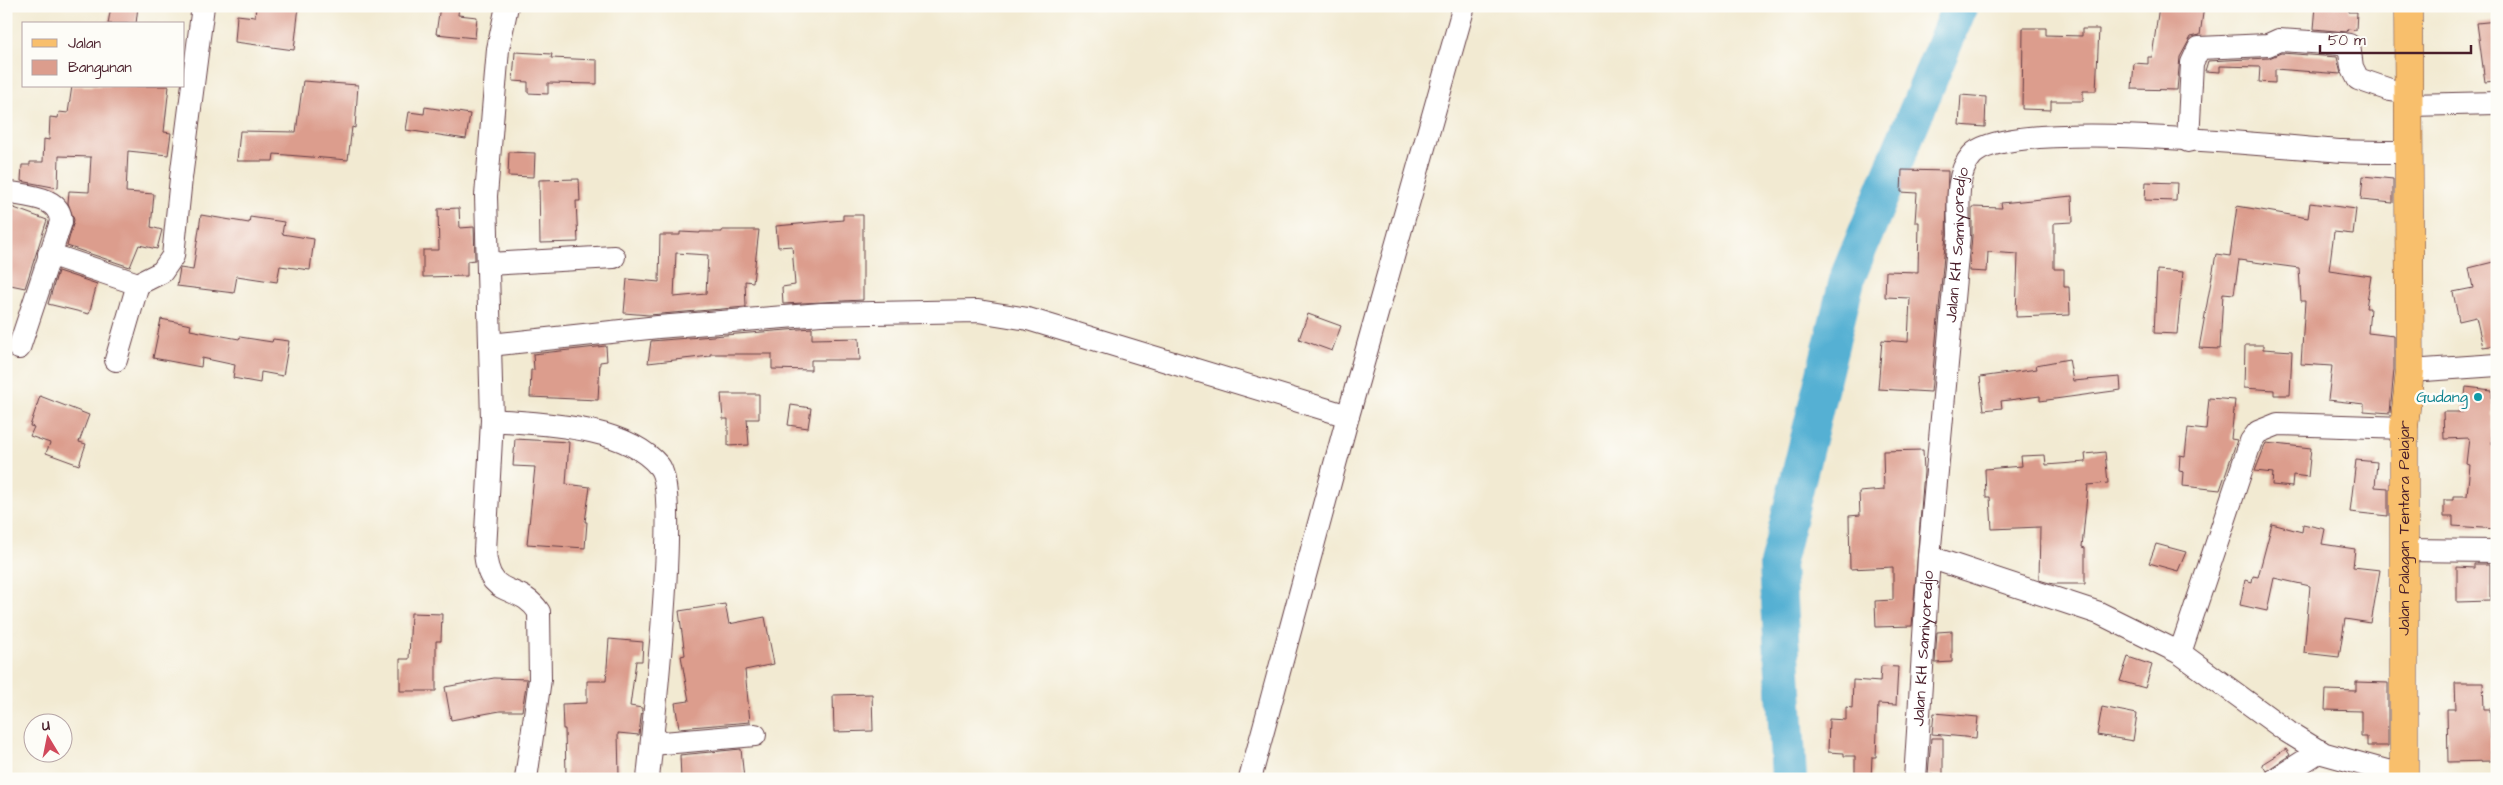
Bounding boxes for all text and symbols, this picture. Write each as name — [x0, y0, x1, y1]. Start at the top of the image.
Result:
legend — [22, 22, 185, 88]
scale bar — [2320, 22, 2472, 54]
text: 50 m — [2328, 30, 2366, 51]
text: Jalan — [68, 33, 102, 54]
text: Bangunan — [68, 57, 132, 79]
street label: Jalan KH Samiyoredjo — [1940, 164, 1974, 324]
place label: Gudang — [2416, 386, 2468, 409]
marker: Gudang — [2472, 391, 2484, 403]
street label: Jalan Palagan Tentara Pelajar — [2393, 419, 2416, 636]
street label: Jalan KH Samiyoredjo — [1907, 570, 1939, 727]
north arrow — [22, 712, 72, 762]
text: U — [40, 716, 52, 737]

